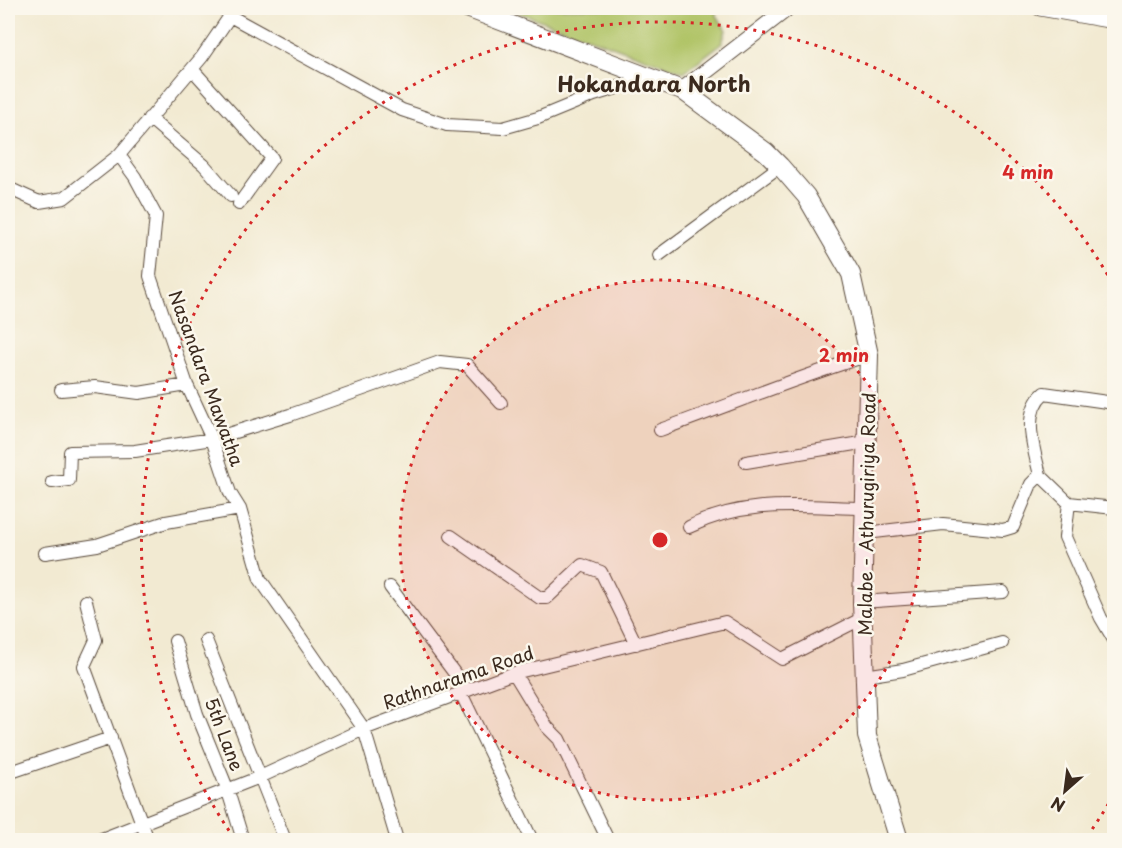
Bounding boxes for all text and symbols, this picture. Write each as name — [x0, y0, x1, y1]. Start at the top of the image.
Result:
district label: Hokandara North — [557, 67, 751, 99]
text: 4 min — [1002, 158, 1054, 185]
street label: Nasandara Mawatha — [163, 286, 252, 470]
text: 2 min — [819, 341, 869, 368]
street label: Malabe - Athurugiriya Road — [850, 392, 882, 636]
centre of rings — [650, 530, 670, 550]
street label: Rathnarama Road — [379, 638, 537, 716]
street label: 5th Lane — [199, 693, 251, 775]
north arrow — [1035, 761, 1095, 821]
text: N — [1046, 792, 1069, 819]

